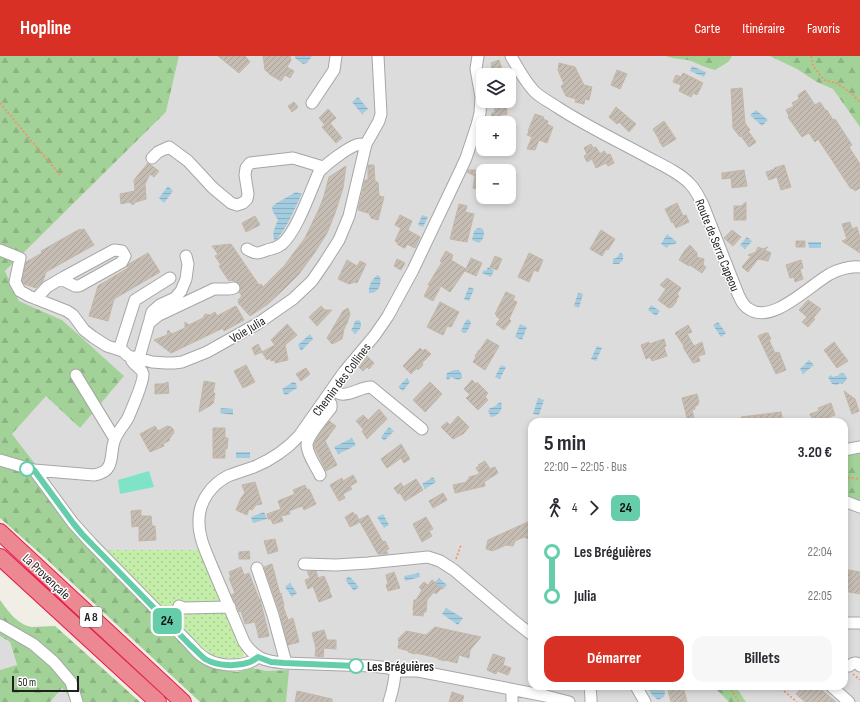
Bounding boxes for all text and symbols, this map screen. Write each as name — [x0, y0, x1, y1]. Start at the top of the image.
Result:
text: Hopline — [20, 17, 71, 40]
text: Carte — [694, 20, 720, 37]
text: Itinéraire — [742, 20, 785, 37]
text: Favoris — [807, 20, 840, 37]
map controls — [476, 68, 516, 204]
button: layers — [476, 68, 516, 108]
button: + — [476, 116, 516, 156]
button: − — [476, 164, 516, 204]
street label: Route de Serra Capeou — [691, 197, 743, 294]
street label: Voie Julia — [227, 313, 268, 347]
street label: Chemin des Collines — [309, 340, 375, 419]
text: 5 min — [544, 430, 586, 457]
text: 3.20 € — [798, 443, 832, 462]
text: 22:00 – 22:05 · Bus — [544, 459, 627, 475]
unlabelled marker — [19, 461, 35, 477]
icon: walk — [544, 497, 566, 519]
icon: forward — [583, 497, 605, 519]
text: 24 — [619, 499, 632, 516]
text: 4 — [572, 500, 577, 516]
text: Les Bréguières — [574, 543, 651, 562]
text: 22:04 — [808, 544, 832, 560]
street label: La Provençale — [19, 551, 74, 603]
text: Julia — [574, 587, 596, 606]
text: 22:05 — [808, 588, 832, 604]
road number: A 8 — [80, 607, 102, 627]
line badge: 24 — [149, 608, 185, 634]
text: 24 — [161, 612, 173, 629]
button: Démarrer — [544, 636, 684, 682]
button: Billets — [692, 636, 832, 682]
marker: Les Bréguières — [348, 658, 364, 674]
place label: Les Bréguières — [367, 659, 434, 675]
scale bar — [12, 674, 79, 693]
text: 50 m — [18, 676, 36, 689]

